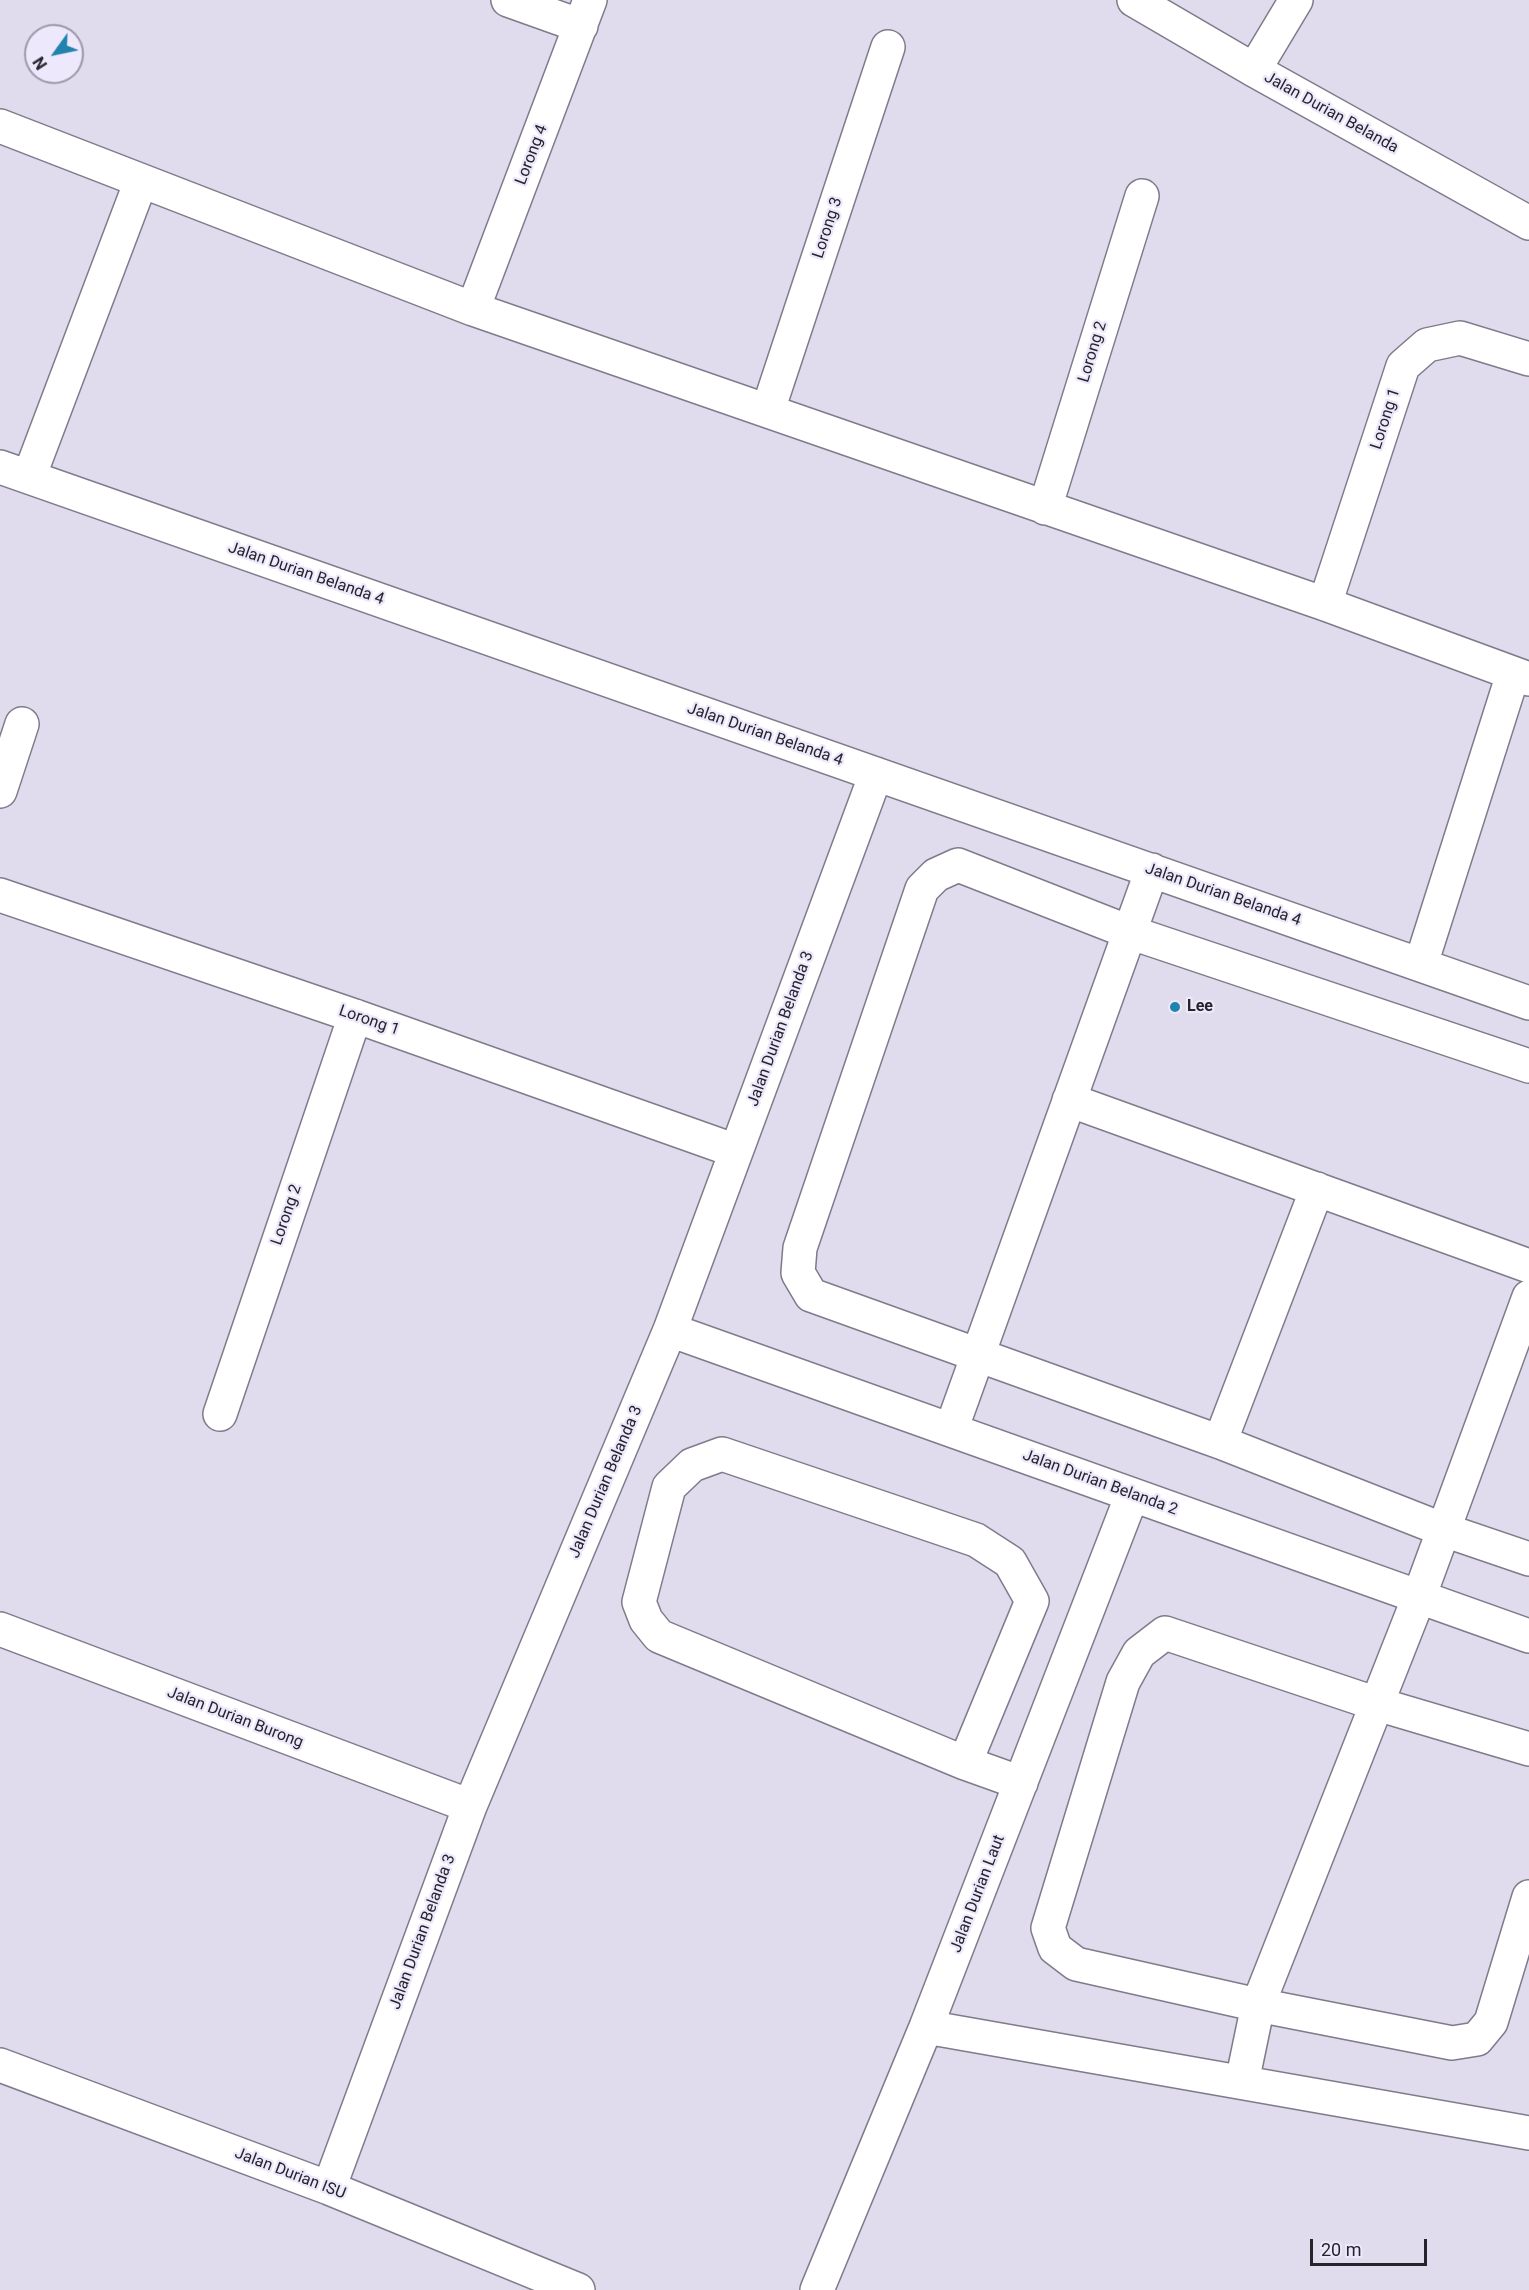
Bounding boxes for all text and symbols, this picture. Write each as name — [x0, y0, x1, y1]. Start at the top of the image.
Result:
north arrow — [24, 24, 84, 84]
text: N — [29, 53, 51, 73]
street label: Jalan Durian Belanda — [1260, 68, 1402, 158]
street label: Lorong 4 — [512, 122, 552, 188]
street label: Lorong 3 — [809, 195, 847, 261]
street label: Lorong 2 — [1075, 319, 1111, 385]
street label: Lorong 1 — [1367, 386, 1405, 452]
street label: Jalan Durian Belanda 4 — [226, 538, 386, 610]
street label: Jalan Durian Belanda 4 — [685, 699, 845, 771]
street label: Jalan Durian Belanda 4 — [1143, 859, 1303, 931]
street label: Jalan Durian Belanda 3 — [744, 949, 818, 1109]
place label: Lee — [1187, 997, 1213, 1017]
marker: Lee — [1168, 1000, 1182, 1014]
street label: Lorong 1 — [336, 1002, 402, 1040]
street label: Lorong 2 — [268, 1182, 306, 1248]
street label: Jalan Durian Belanda 3 — [565, 1403, 647, 1561]
street label: Jalan Durian Belanda 2 — [1020, 1446, 1180, 1520]
street label: Jalan Durian Burong — [164, 1683, 306, 1753]
street label: Jalan Durian Laut — [947, 1832, 1009, 1956]
street label: Jalan Durian Belanda 3 — [386, 1852, 460, 2012]
street label: Jalan Durian ISU — [232, 2144, 348, 2204]
scale bar — [1313, 2227, 1430, 2265]
text: 20 m — [1321, 2239, 1361, 2260]

